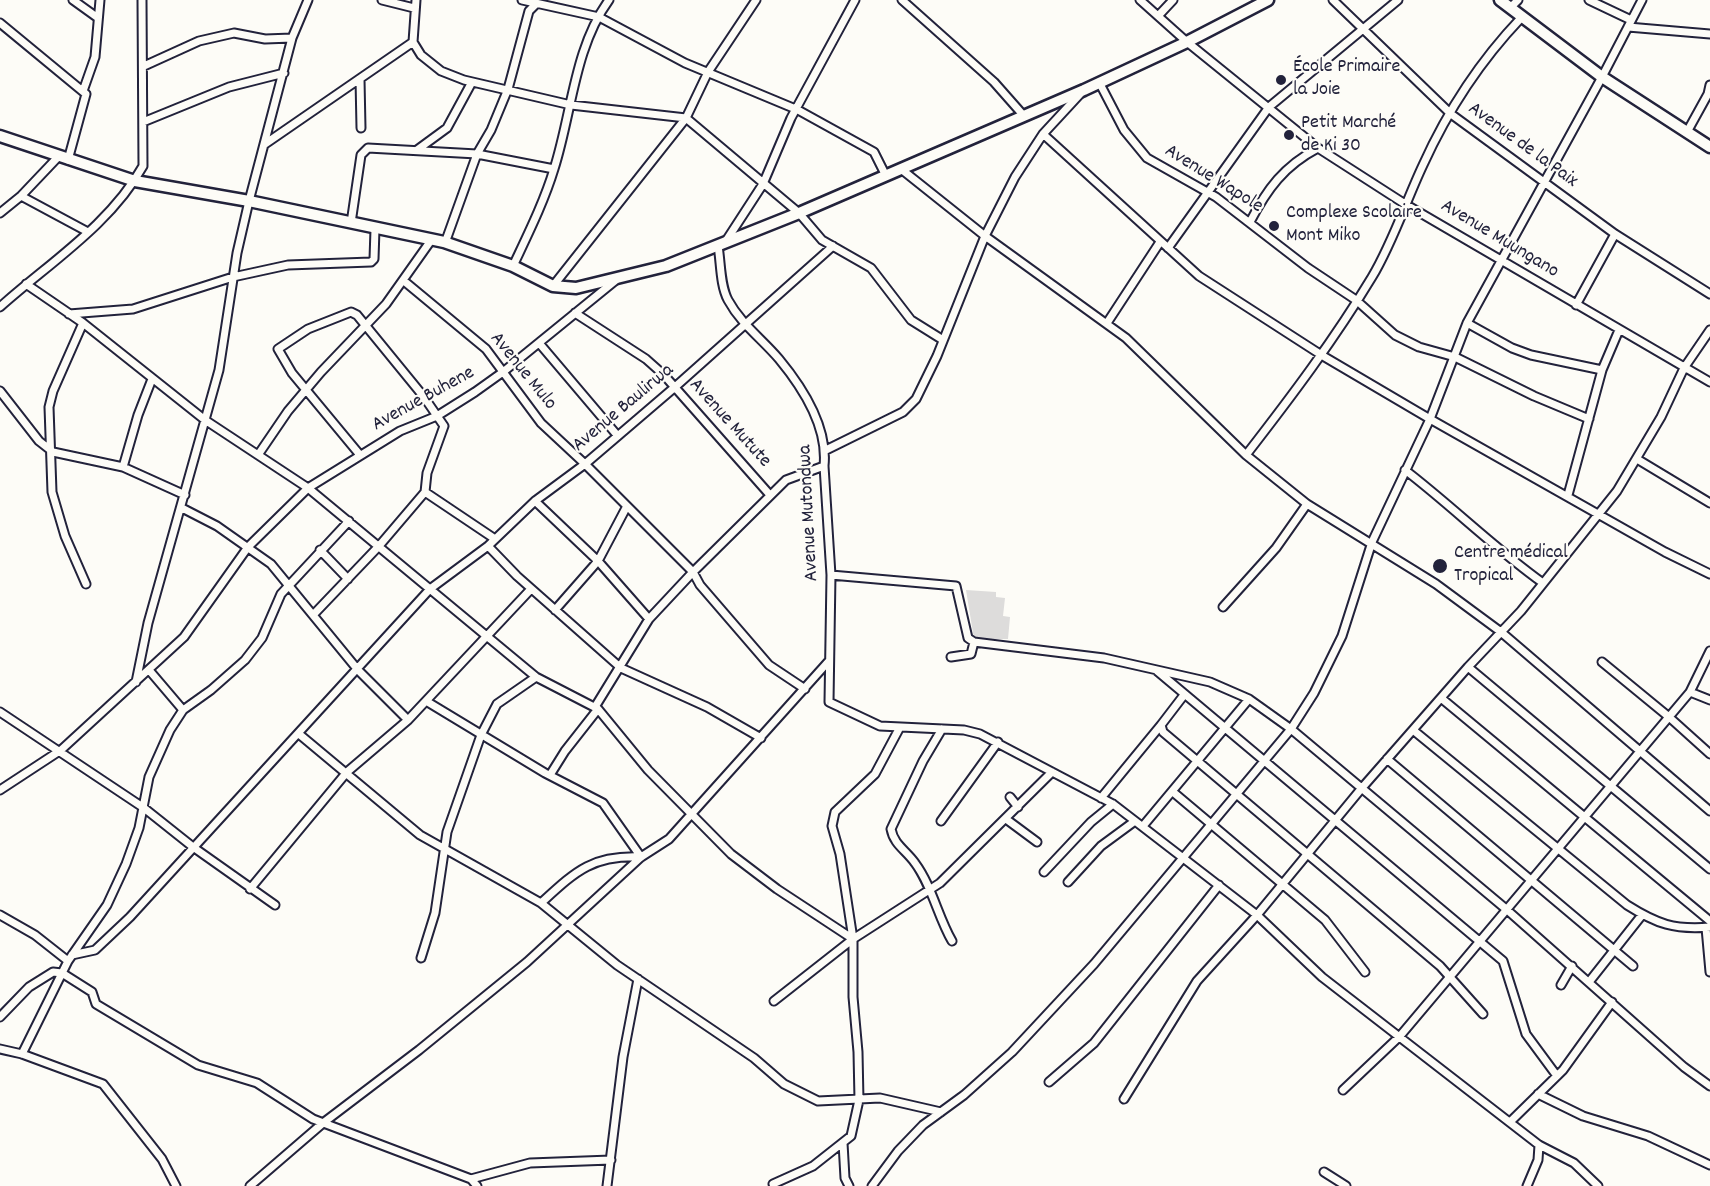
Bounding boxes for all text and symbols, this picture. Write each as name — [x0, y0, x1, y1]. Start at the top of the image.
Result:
place label: École Primaire la Joie — [1293, 56, 1400, 103]
marker: École Primaire la Joie — [1274, 73, 1288, 87]
street label: Avenue de la Paix — [1462, 98, 1582, 194]
place label: Petit Marché de Ki 30 — [1301, 112, 1396, 159]
marker: Petit Marché de Ki 30 — [1282, 128, 1296, 142]
street label: Avenue Wapole — [1159, 140, 1267, 220]
street label: Avenue Muungano — [1435, 195, 1563, 285]
place label: Complexe Scolaire Mont Miko — [1286, 202, 1422, 249]
marker: Complexe Scolaire Mont Miko — [1267, 219, 1281, 233]
street label: Avenue Mulo — [483, 328, 561, 416]
street label: Avenue Baulirwa — [568, 360, 680, 458]
street label: Avenue Buhene — [369, 362, 479, 438]
street label: Avenue Mutute — [683, 374, 775, 474]
street label: Avenue Mutondwa — [794, 444, 826, 582]
place label: Centre médical Tropical — [1454, 542, 1568, 589]
marker: Centre médical Tropical — [1431, 557, 1449, 575]

